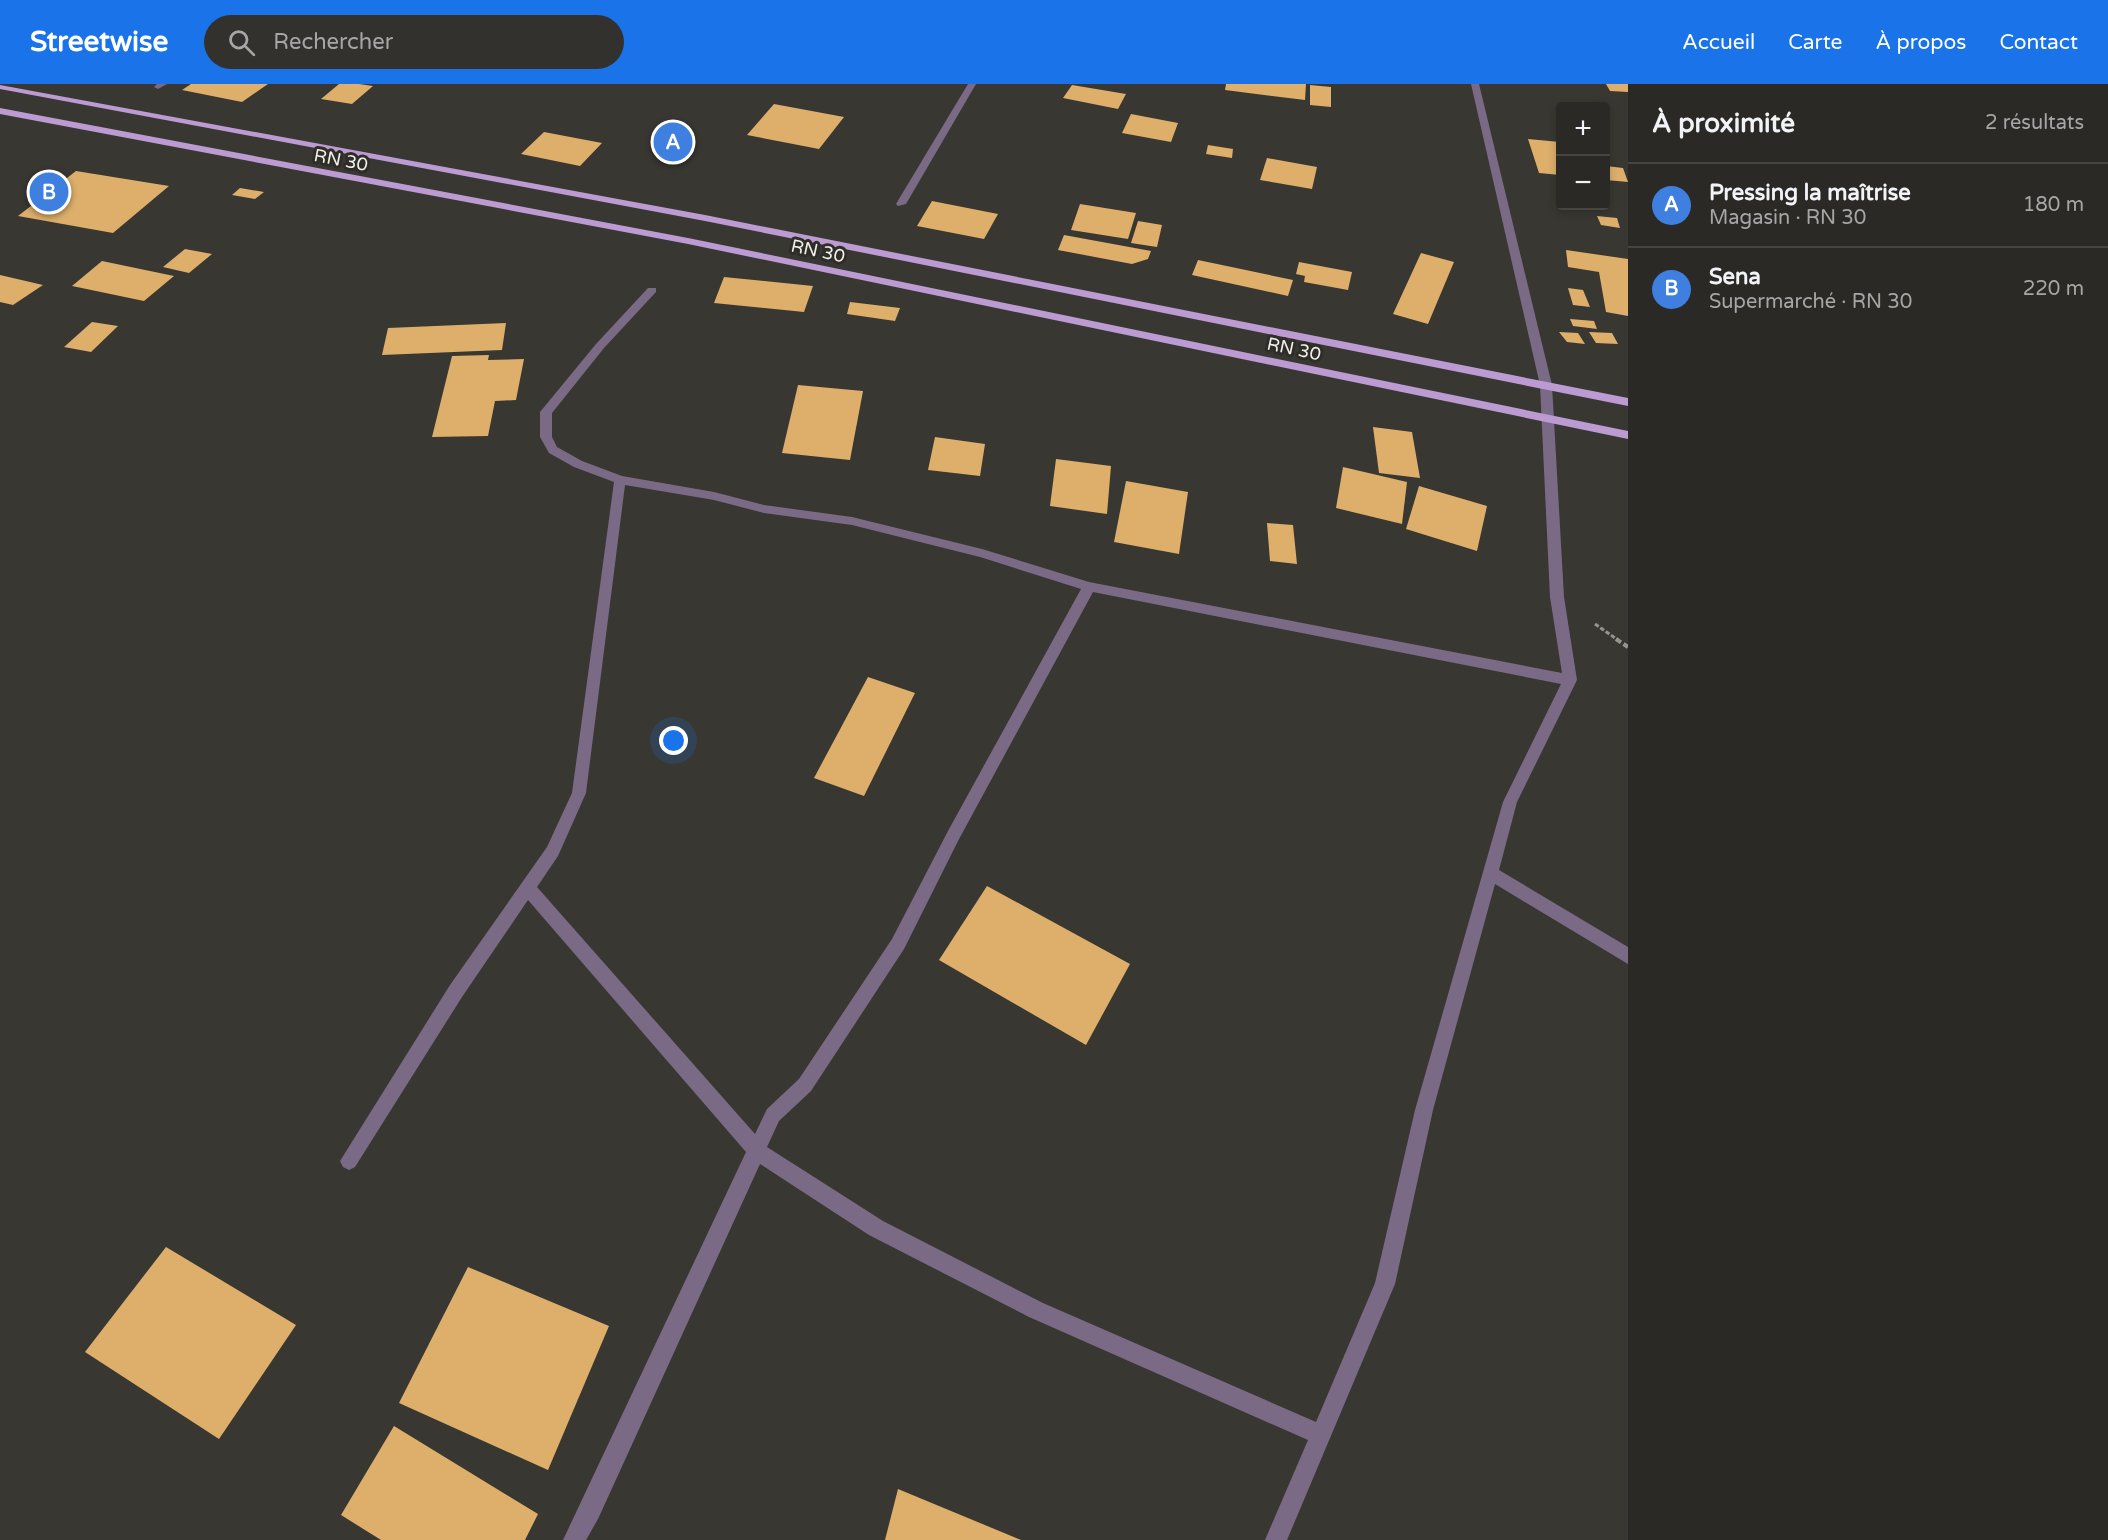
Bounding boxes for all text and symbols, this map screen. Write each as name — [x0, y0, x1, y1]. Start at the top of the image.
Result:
search box — [204, 15, 624, 69]
text: Streetwise — [30, 25, 168, 59]
icon: search — [225, 26, 258, 59]
text: Rechercher — [273, 29, 393, 55]
text: Accueil — [1682, 30, 1755, 55]
text: Carte — [1788, 30, 1842, 55]
text: À propos — [1875, 30, 1966, 55]
text: Contact — [1999, 30, 2078, 55]
map controls — [1556, 102, 1610, 210]
button: + — [1556, 102, 1610, 156]
text: À proximité — [1652, 108, 1795, 139]
text: 2 résultats — [1985, 111, 2084, 135]
pin: A — [654, 120, 692, 164]
street label: RN 30 — [312, 144, 370, 176]
button: − — [1556, 156, 1610, 210]
pin: B — [29, 170, 68, 214]
text: Pressing la maîtrise — [1709, 180, 1911, 206]
text: A — [1664, 193, 1679, 217]
text: 180 m — [2023, 193, 2084, 217]
text: Magasin · RN 30 — [1709, 206, 1866, 230]
street label: RN 30 — [789, 235, 847, 267]
text: Sena — [1709, 264, 1761, 290]
text: B — [1665, 277, 1678, 301]
text: 220 m — [2023, 277, 2084, 301]
text: Supermarché · RN 30 — [1709, 290, 1912, 314]
street label: RN 30 — [1265, 333, 1323, 365]
your location — [659, 726, 688, 755]

